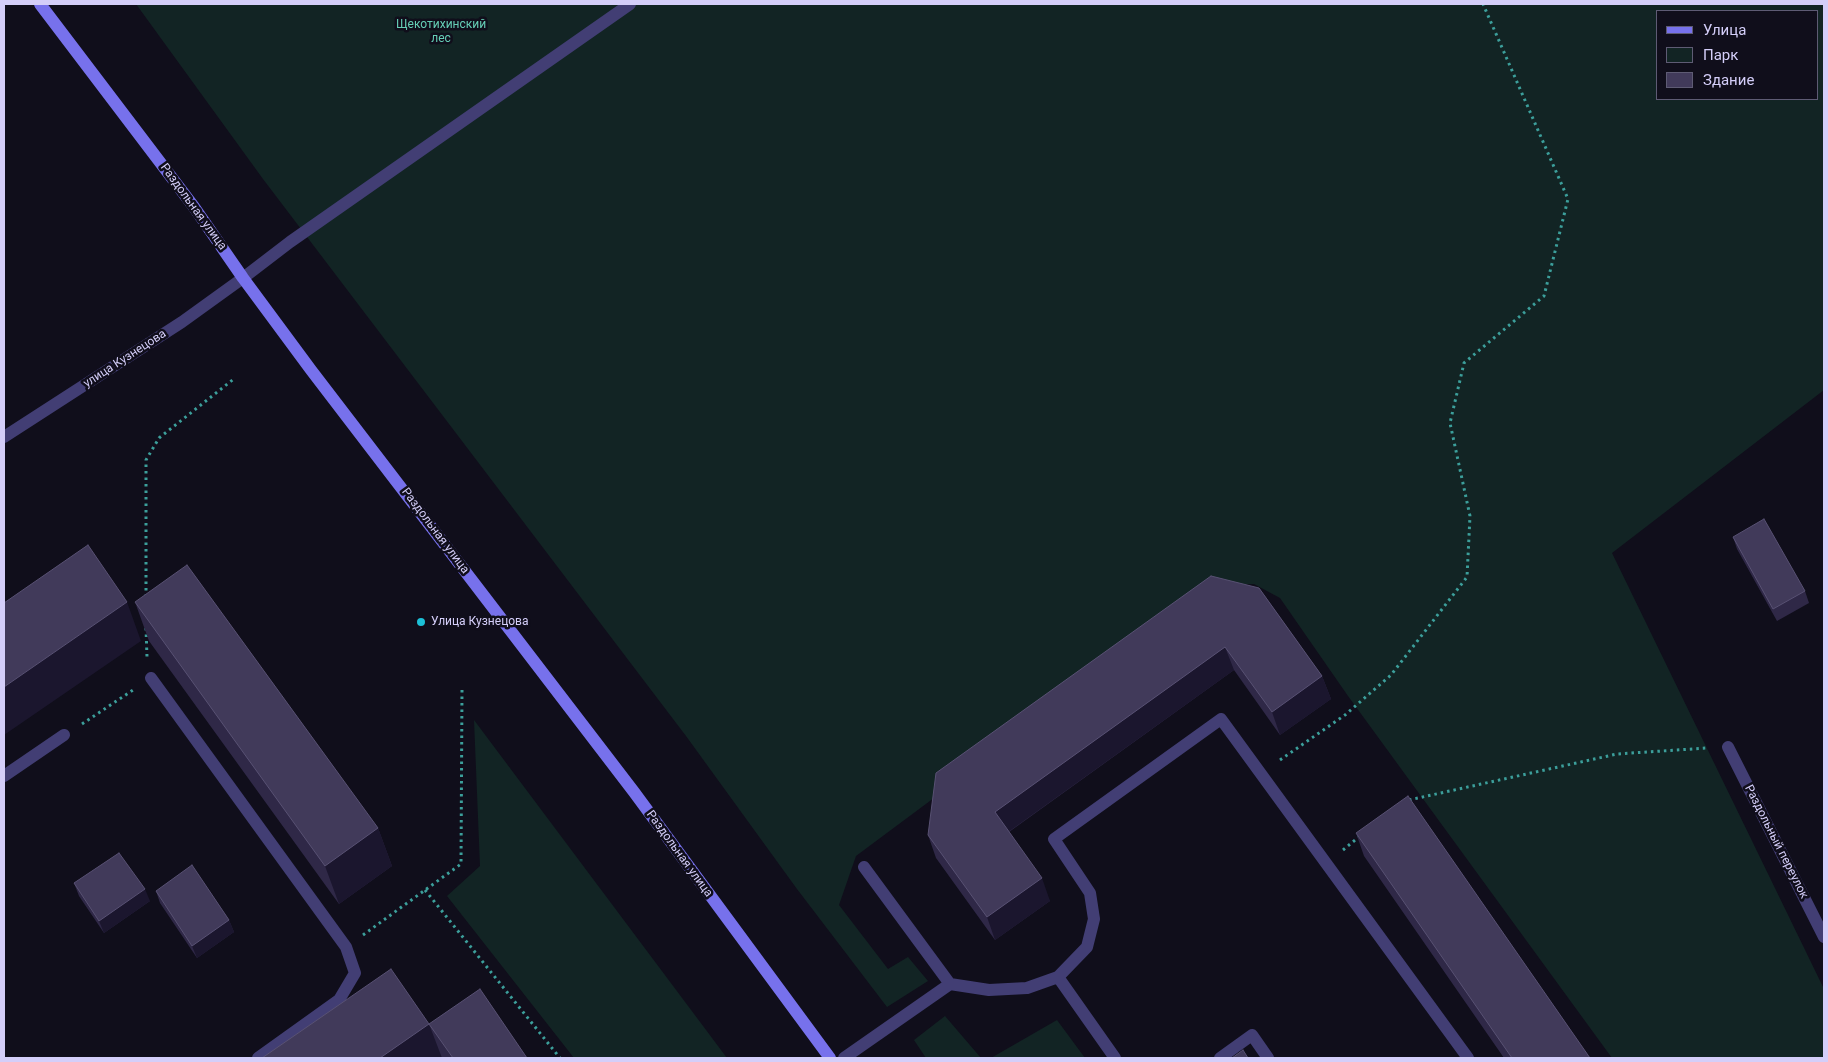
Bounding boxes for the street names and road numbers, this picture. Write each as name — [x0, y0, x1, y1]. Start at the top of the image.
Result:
street label: Раздольная улица — [157, 161, 229, 253]
street label: улица Кузнецова — [81, 327, 169, 391]
street label: Раздольная улица — [398, 485, 472, 577]
street label: Раздольный переулок — [1741, 783, 1811, 901]
street label: Раздольная улица — [643, 808, 715, 900]

